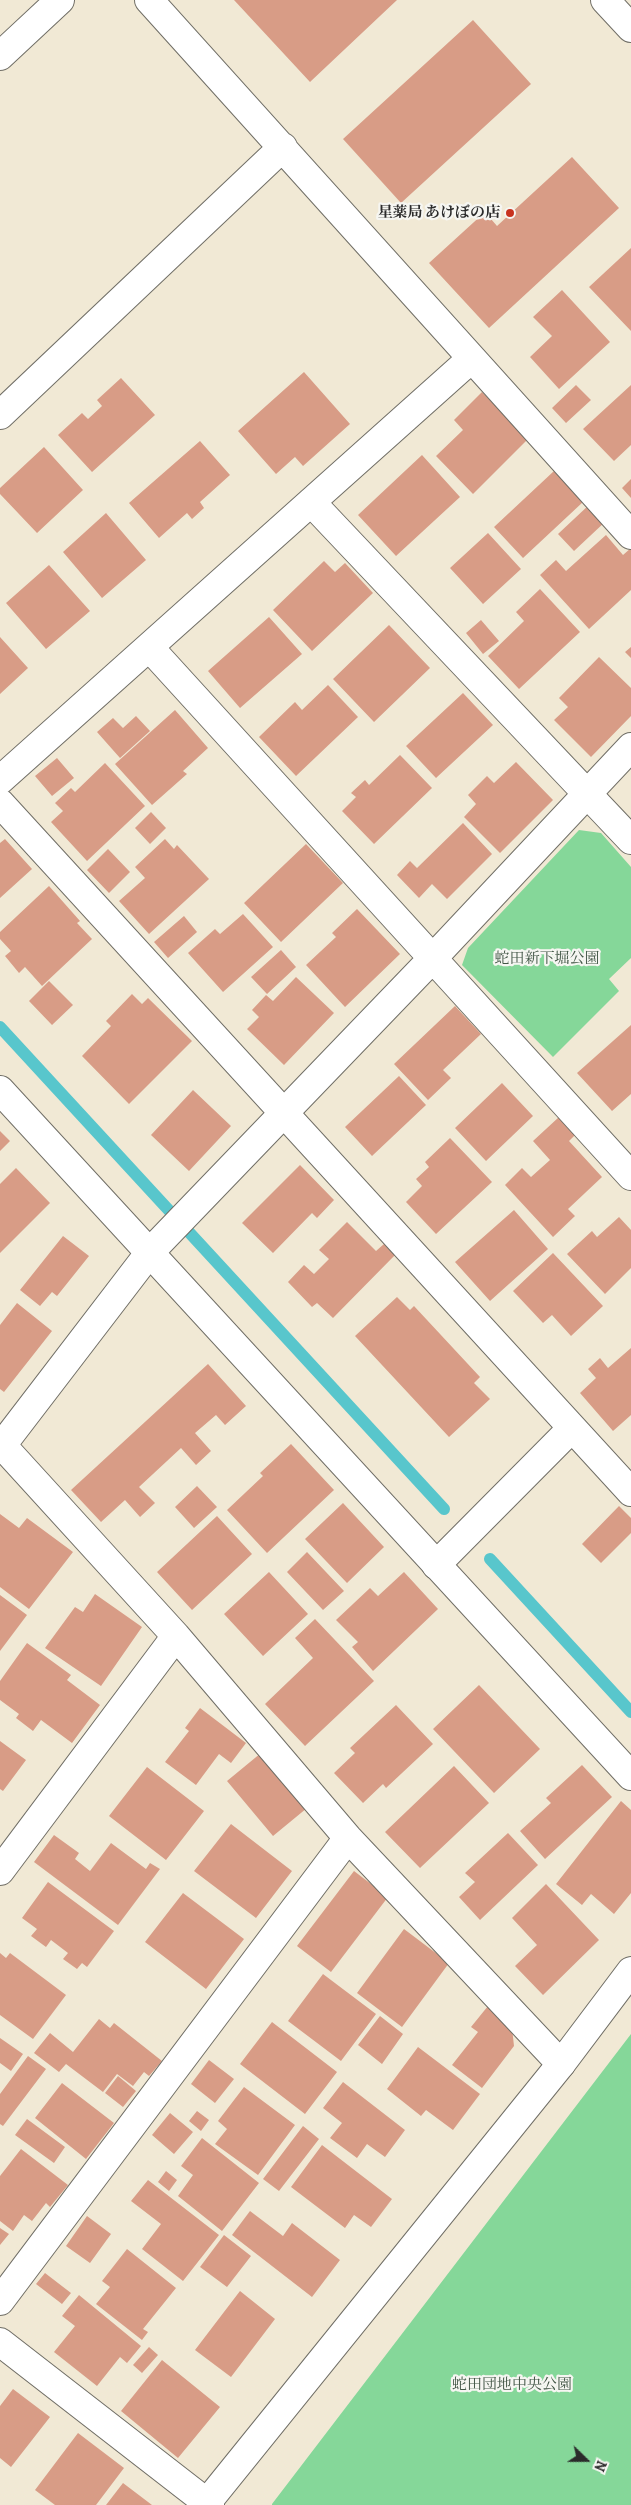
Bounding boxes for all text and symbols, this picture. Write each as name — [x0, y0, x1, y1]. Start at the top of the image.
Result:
place label: 星薬局 あけぼの店 — [377, 204, 500, 222]
marker: 星薬局 あけぼの店 — [504, 207, 516, 219]
park label: 蛇田新下堀公園 — [495, 950, 599, 968]
park label: 蛇田団地中央公園 — [452, 2376, 572, 2394]
north arrow — [561, 2435, 611, 2485]
text: N — [590, 2458, 611, 2474]

